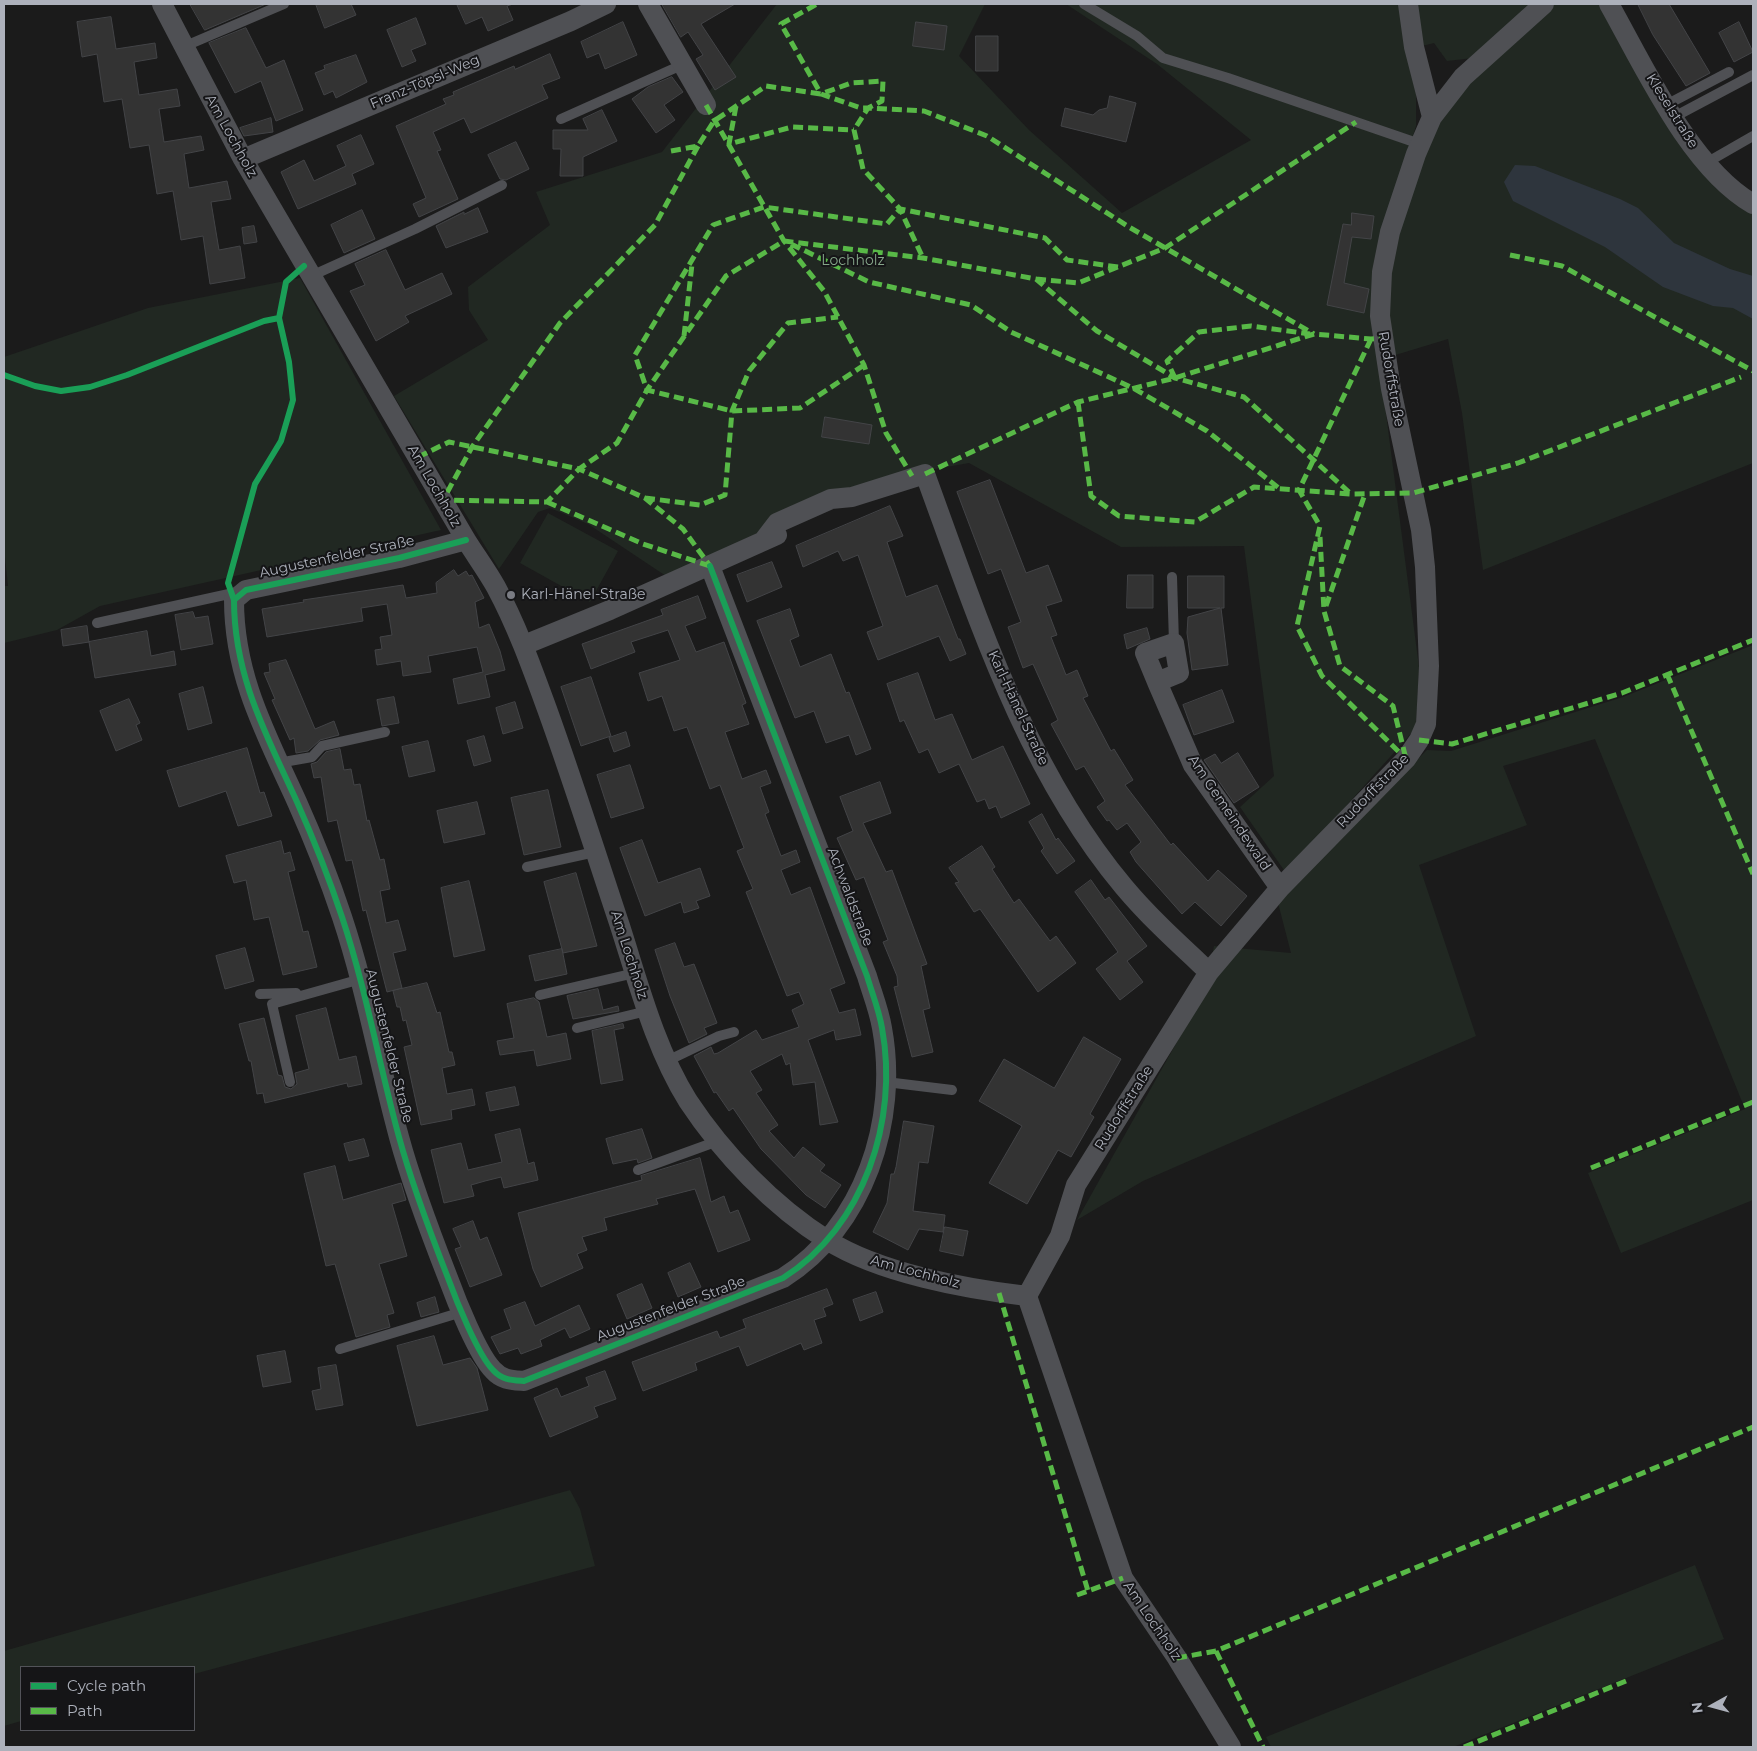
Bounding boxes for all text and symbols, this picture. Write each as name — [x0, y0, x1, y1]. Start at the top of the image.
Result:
street label: Franz-Töpsl-Weg — [368, 51, 482, 113]
street label: Kleselstraße — [1642, 71, 1702, 151]
street label: Am Lochholz — [201, 92, 261, 180]
park label: Lochholz — [821, 253, 885, 269]
street label: Rudorffstraße — [1374, 330, 1408, 428]
street label: Am Lochholz — [404, 442, 464, 530]
street label: Augustenfelder Straße — [258, 532, 416, 582]
place label: Karl-Hänel-Straße — [521, 587, 645, 603]
marker: Karl-Hänel-Straße — [505, 589, 517, 601]
street label: Karl-Hänel-Straße — [984, 648, 1052, 768]
street label: Rudorffstraße — [1333, 750, 1413, 832]
street label: Am Gemeindewald — [1184, 752, 1274, 874]
street label: Achwaldstraße — [823, 845, 877, 949]
street label: Am Lochholz — [607, 909, 651, 1001]
street label: Augustenfelder Straße — [362, 967, 416, 1125]
street label: Rudorffstraße — [1091, 1063, 1157, 1153]
street label: Am Lochholz — [868, 1252, 962, 1292]
street label: Augustenfelder Straße — [594, 1273, 748, 1345]
street label: Am Lochholz — [1119, 1578, 1185, 1664]
legend — [20, 1666, 195, 1731]
text: Cycle path — [67, 1676, 146, 1695]
north arrow — [1687, 1681, 1737, 1731]
text: Path — [67, 1701, 103, 1720]
text: N — [1687, 1701, 1707, 1715]

